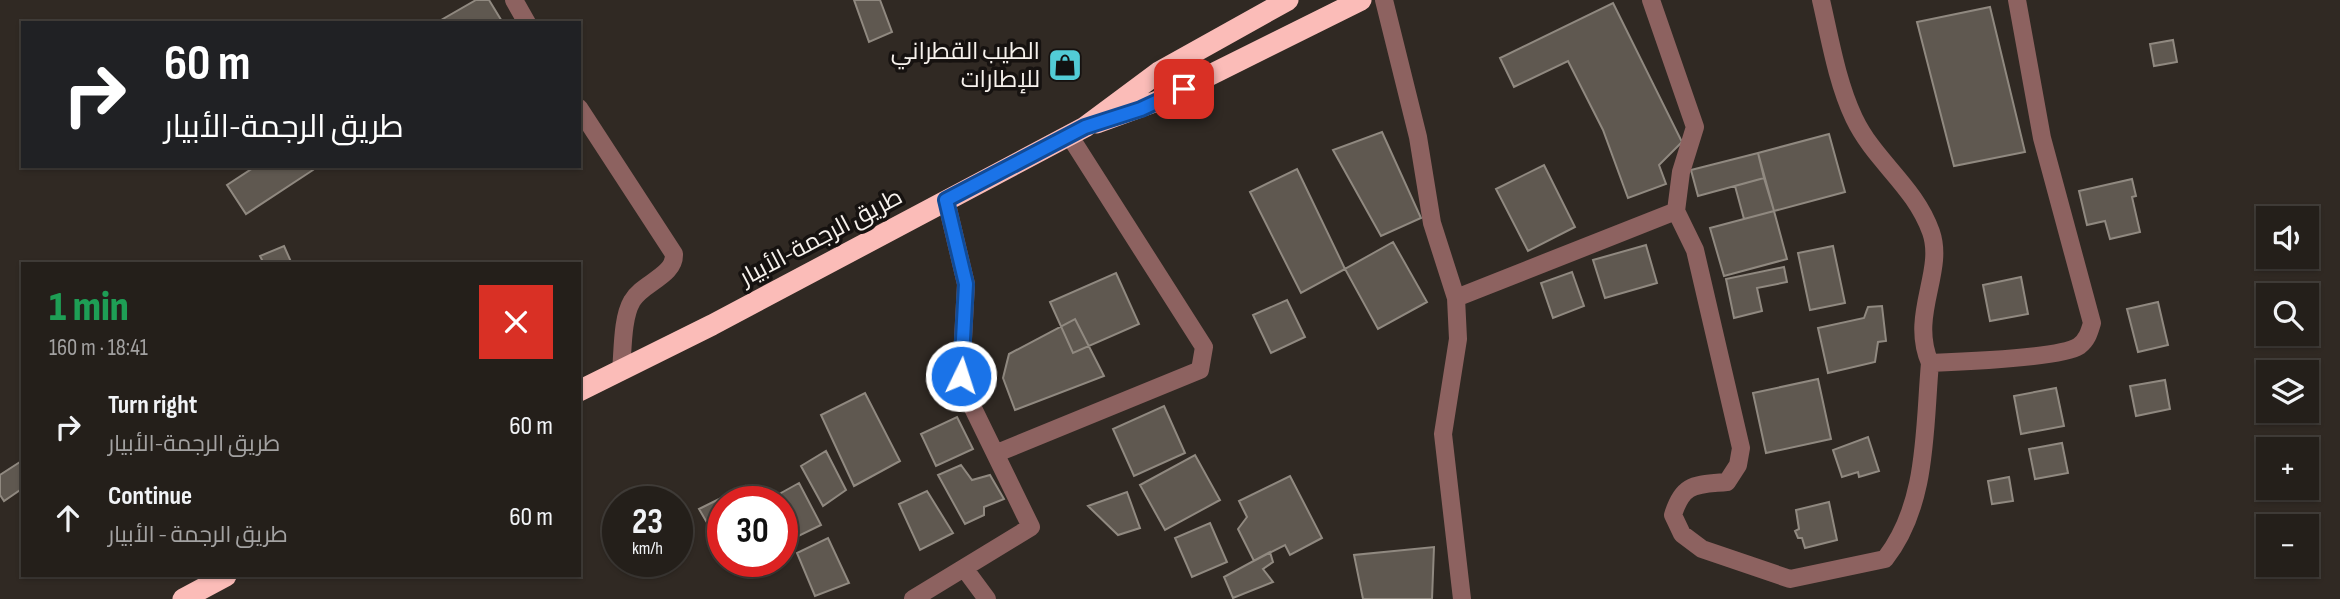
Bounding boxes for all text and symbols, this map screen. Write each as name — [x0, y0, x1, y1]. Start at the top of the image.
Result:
text: 60 m — [164, 35, 251, 94]
place label: الطيب القطراني للإطارات — [891, 37, 1040, 94]
shop icon: الطيب القطراني للإطارات — [1046, 46, 1084, 84]
icon: right — [49, 49, 140, 140]
pin — [1154, 59, 1214, 119]
icon: arrive — [1165, 70, 1203, 108]
text: طريق الرجمة-الأبيار — [164, 108, 404, 147]
street label: طريق الرجمة-الأبيار — [733, 182, 907, 293]
map controls — [2256, 206, 2319, 577]
button: sound — [2256, 206, 2319, 269]
text: 1 min — [49, 282, 129, 333]
button: search — [2256, 283, 2319, 346]
button: close — [479, 285, 553, 359]
text: 160 m · 18:41 — [49, 334, 148, 362]
position arrow — [924, 339, 998, 413]
button: layers — [2256, 360, 2319, 423]
text: Turn right — [108, 390, 197, 421]
icon: right — [49, 408, 87, 446]
text: 60 m — [509, 411, 553, 442]
text: طريق الرجمة-الأبيار — [108, 430, 280, 458]
button: + — [2256, 437, 2319, 500]
text: Continue — [108, 481, 192, 512]
speed limit sign: 30 — [707, 486, 798, 577]
icon: ahead — [49, 499, 87, 537]
text: 23 — [632, 501, 663, 544]
text: 60 m — [509, 502, 553, 533]
button: − — [2256, 514, 2319, 577]
text: طريق الرجمة - الأبيار — [108, 521, 288, 549]
text: km/h — [632, 538, 663, 559]

